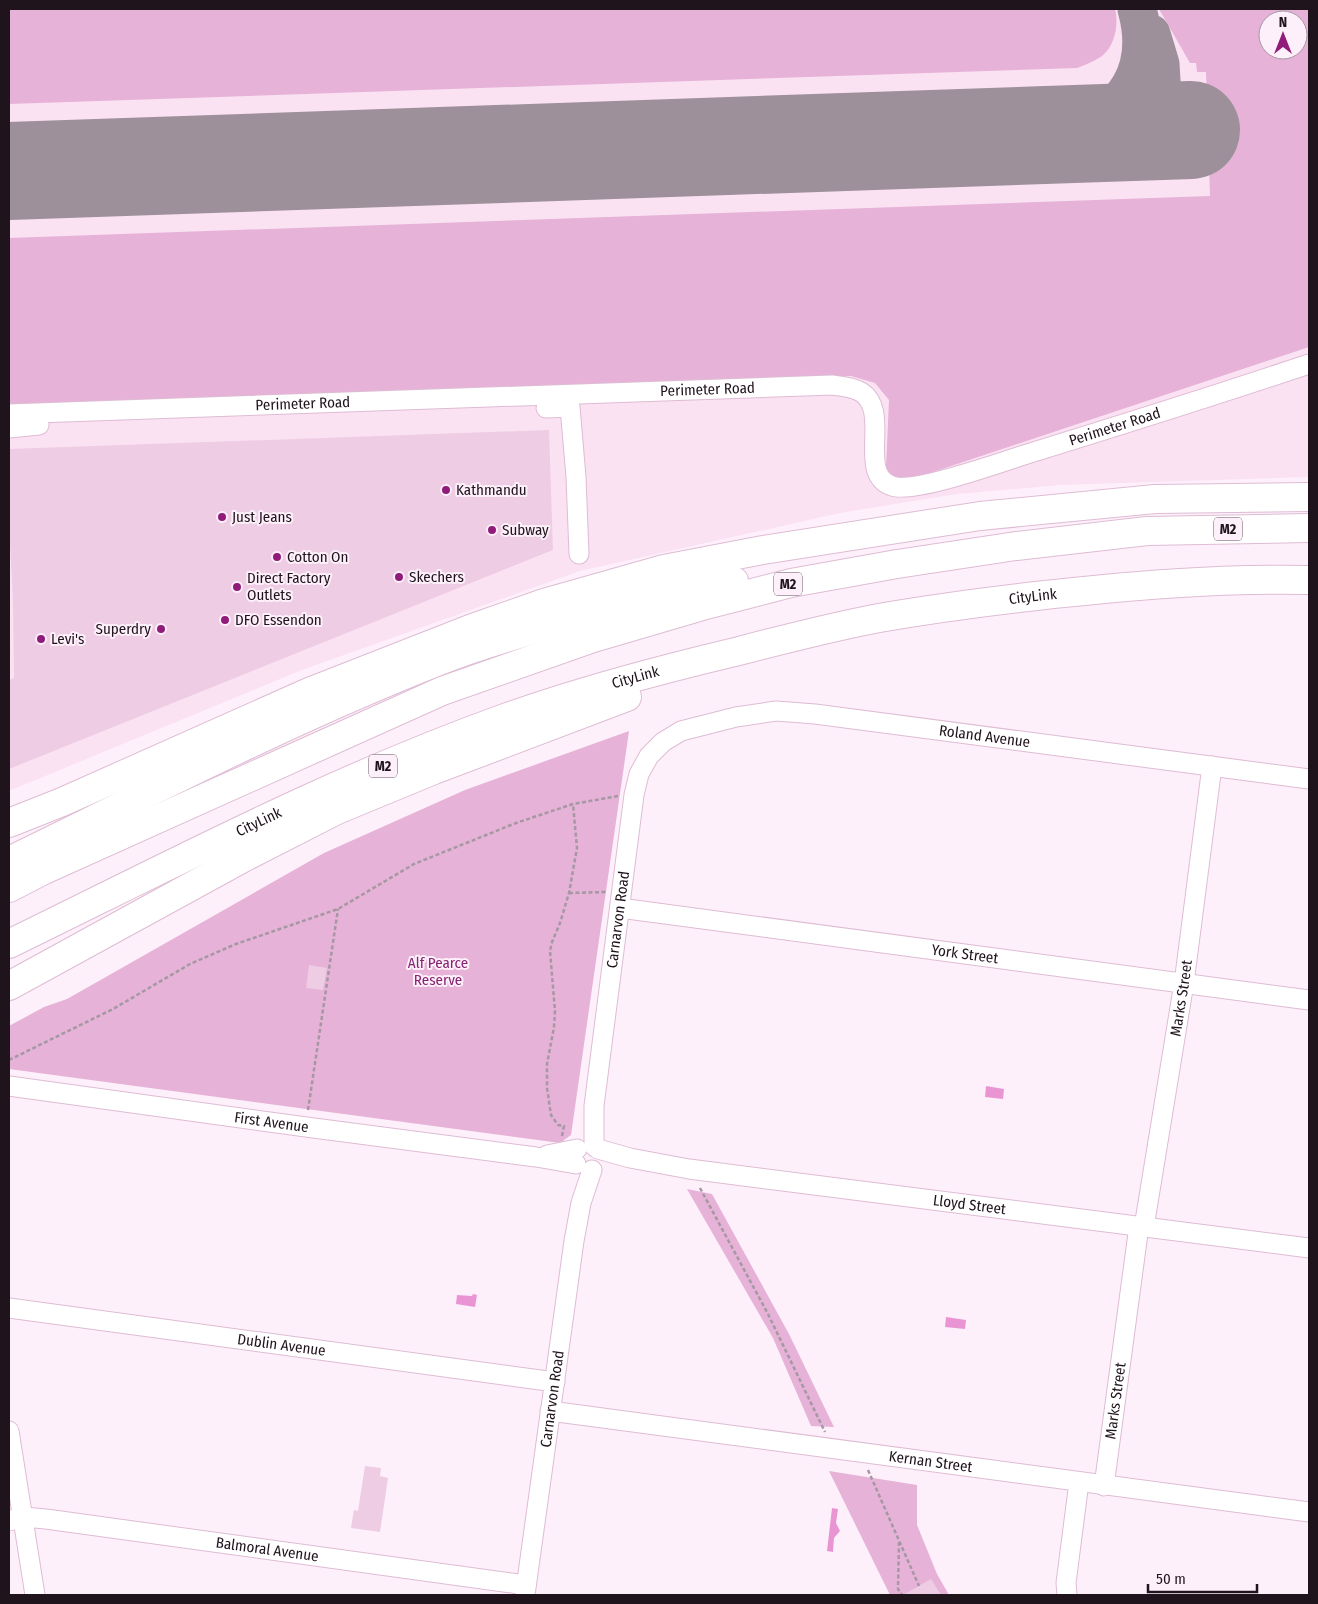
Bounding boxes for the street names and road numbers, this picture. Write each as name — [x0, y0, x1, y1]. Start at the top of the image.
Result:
street label: Perimeter Road — [660, 379, 755, 400]
street label: Perimeter Road — [255, 393, 351, 414]
street label: Perimeter Road — [1067, 404, 1163, 449]
road number: M2 — [1214, 518, 1242, 540]
road number: M2 — [774, 572, 802, 596]
street label: CityLink — [1008, 585, 1058, 608]
street label: CityLink — [610, 662, 661, 692]
street label: Roland Avenue — [938, 721, 1031, 751]
road number: M2 — [369, 754, 397, 778]
street label: CityLink — [233, 803, 284, 840]
street label: Carnarvon Road — [603, 870, 633, 969]
street label: York Street — [930, 941, 1000, 967]
street label: Marks Street — [1166, 959, 1196, 1038]
street label: First Avenue — [233, 1108, 310, 1136]
street label: Lloyd Street — [932, 1191, 1007, 1218]
street label: Dublin Avenue — [236, 1330, 327, 1360]
street label: Carnarvon Road — [537, 1349, 568, 1448]
street label: Marks Street — [1101, 1361, 1130, 1440]
street label: Kernan Street — [888, 1447, 974, 1476]
street label: Balmoral Avenue — [215, 1533, 320, 1565]

